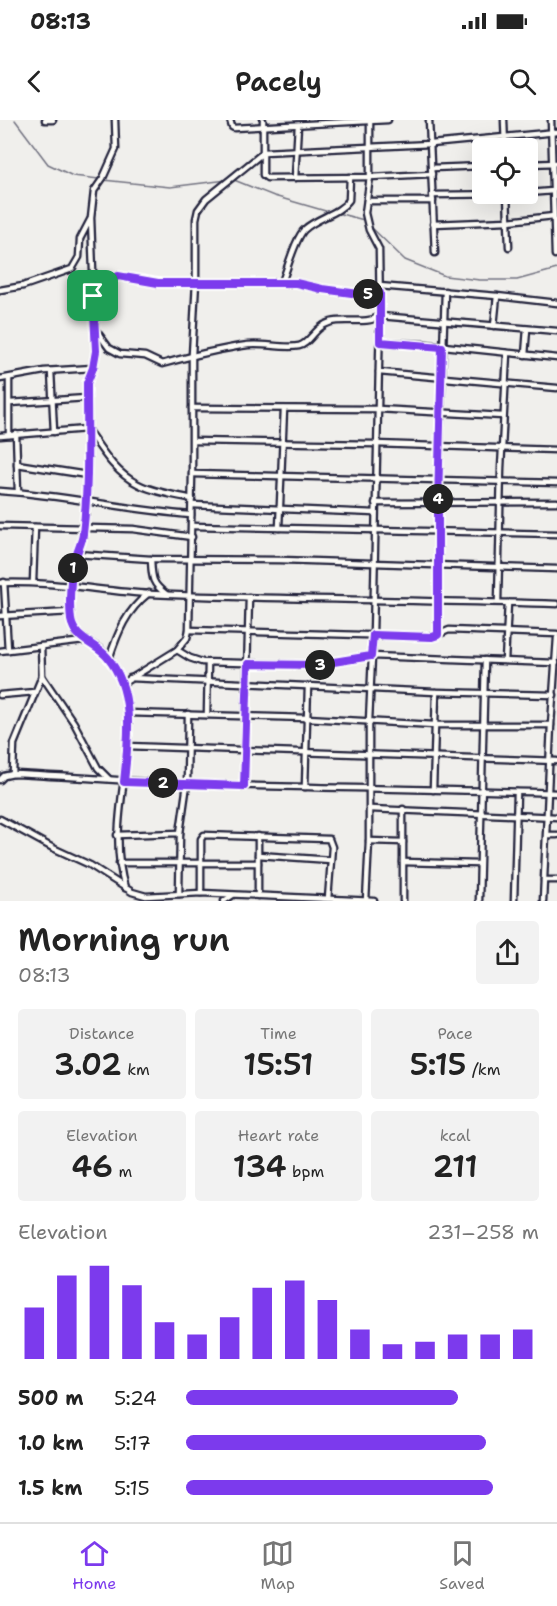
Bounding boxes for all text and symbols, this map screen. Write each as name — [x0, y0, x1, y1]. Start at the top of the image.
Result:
text: 08:13 — [30, 7, 91, 36]
text: Pacely — [235, 63, 322, 100]
icon: back — [18, 65, 51, 98]
icon: search — [506, 65, 539, 98]
map controls — [472, 138, 538, 204]
button: locate — [472, 138, 538, 204]
pin — [67, 270, 118, 321]
icon: arrive — [76, 279, 109, 312]
pin: 5 — [353, 279, 383, 309]
text: 5 — [363, 283, 373, 304]
pin: 4 — [423, 484, 453, 514]
text: 4 — [432, 488, 444, 509]
pin: 1 — [58, 553, 88, 583]
text: 1 — [69, 557, 77, 578]
pin: 3 — [305, 650, 335, 680]
text: 3 — [314, 654, 326, 675]
pin: 2 — [148, 768, 178, 798]
text: 2 — [157, 772, 169, 793]
text: Morning run — [18, 917, 230, 962]
button: share — [476, 921, 539, 984]
text: 08:13 — [18, 962, 70, 988]
text: Distance — [69, 1023, 135, 1044]
text: Time — [260, 1023, 297, 1044]
text: Pace — [438, 1023, 473, 1044]
text: 3.02 — [54, 1044, 122, 1085]
text: 15:51 — [243, 1044, 314, 1085]
text: 5:15 — [410, 1044, 466, 1085]
text: km — [122, 1059, 150, 1080]
text: /km — [466, 1059, 500, 1080]
text: Elevation — [66, 1125, 138, 1146]
text: Heart rate — [238, 1125, 319, 1146]
text: kcal — [440, 1125, 471, 1146]
text: 46 — [71, 1146, 113, 1187]
text: 134 — [233, 1146, 287, 1187]
text: 211 — [433, 1146, 478, 1187]
text: m — [113, 1161, 132, 1182]
text: bpm — [287, 1161, 324, 1182]
text: Elevation — [18, 1219, 108, 1245]
text: 231–258 m — [427, 1219, 539, 1245]
text: 500 m — [18, 1385, 84, 1411]
text: 5:24 — [114, 1385, 157, 1411]
text: 1.0 km — [18, 1430, 83, 1456]
text: 5:17 — [114, 1430, 151, 1456]
text: 1.5 km — [18, 1475, 82, 1501]
text: 5:15 — [114, 1475, 150, 1501]
tab: Home — [72, 1537, 116, 1594]
tab: Map — [261, 1537, 295, 1594]
tab: Saved — [439, 1537, 485, 1594]

